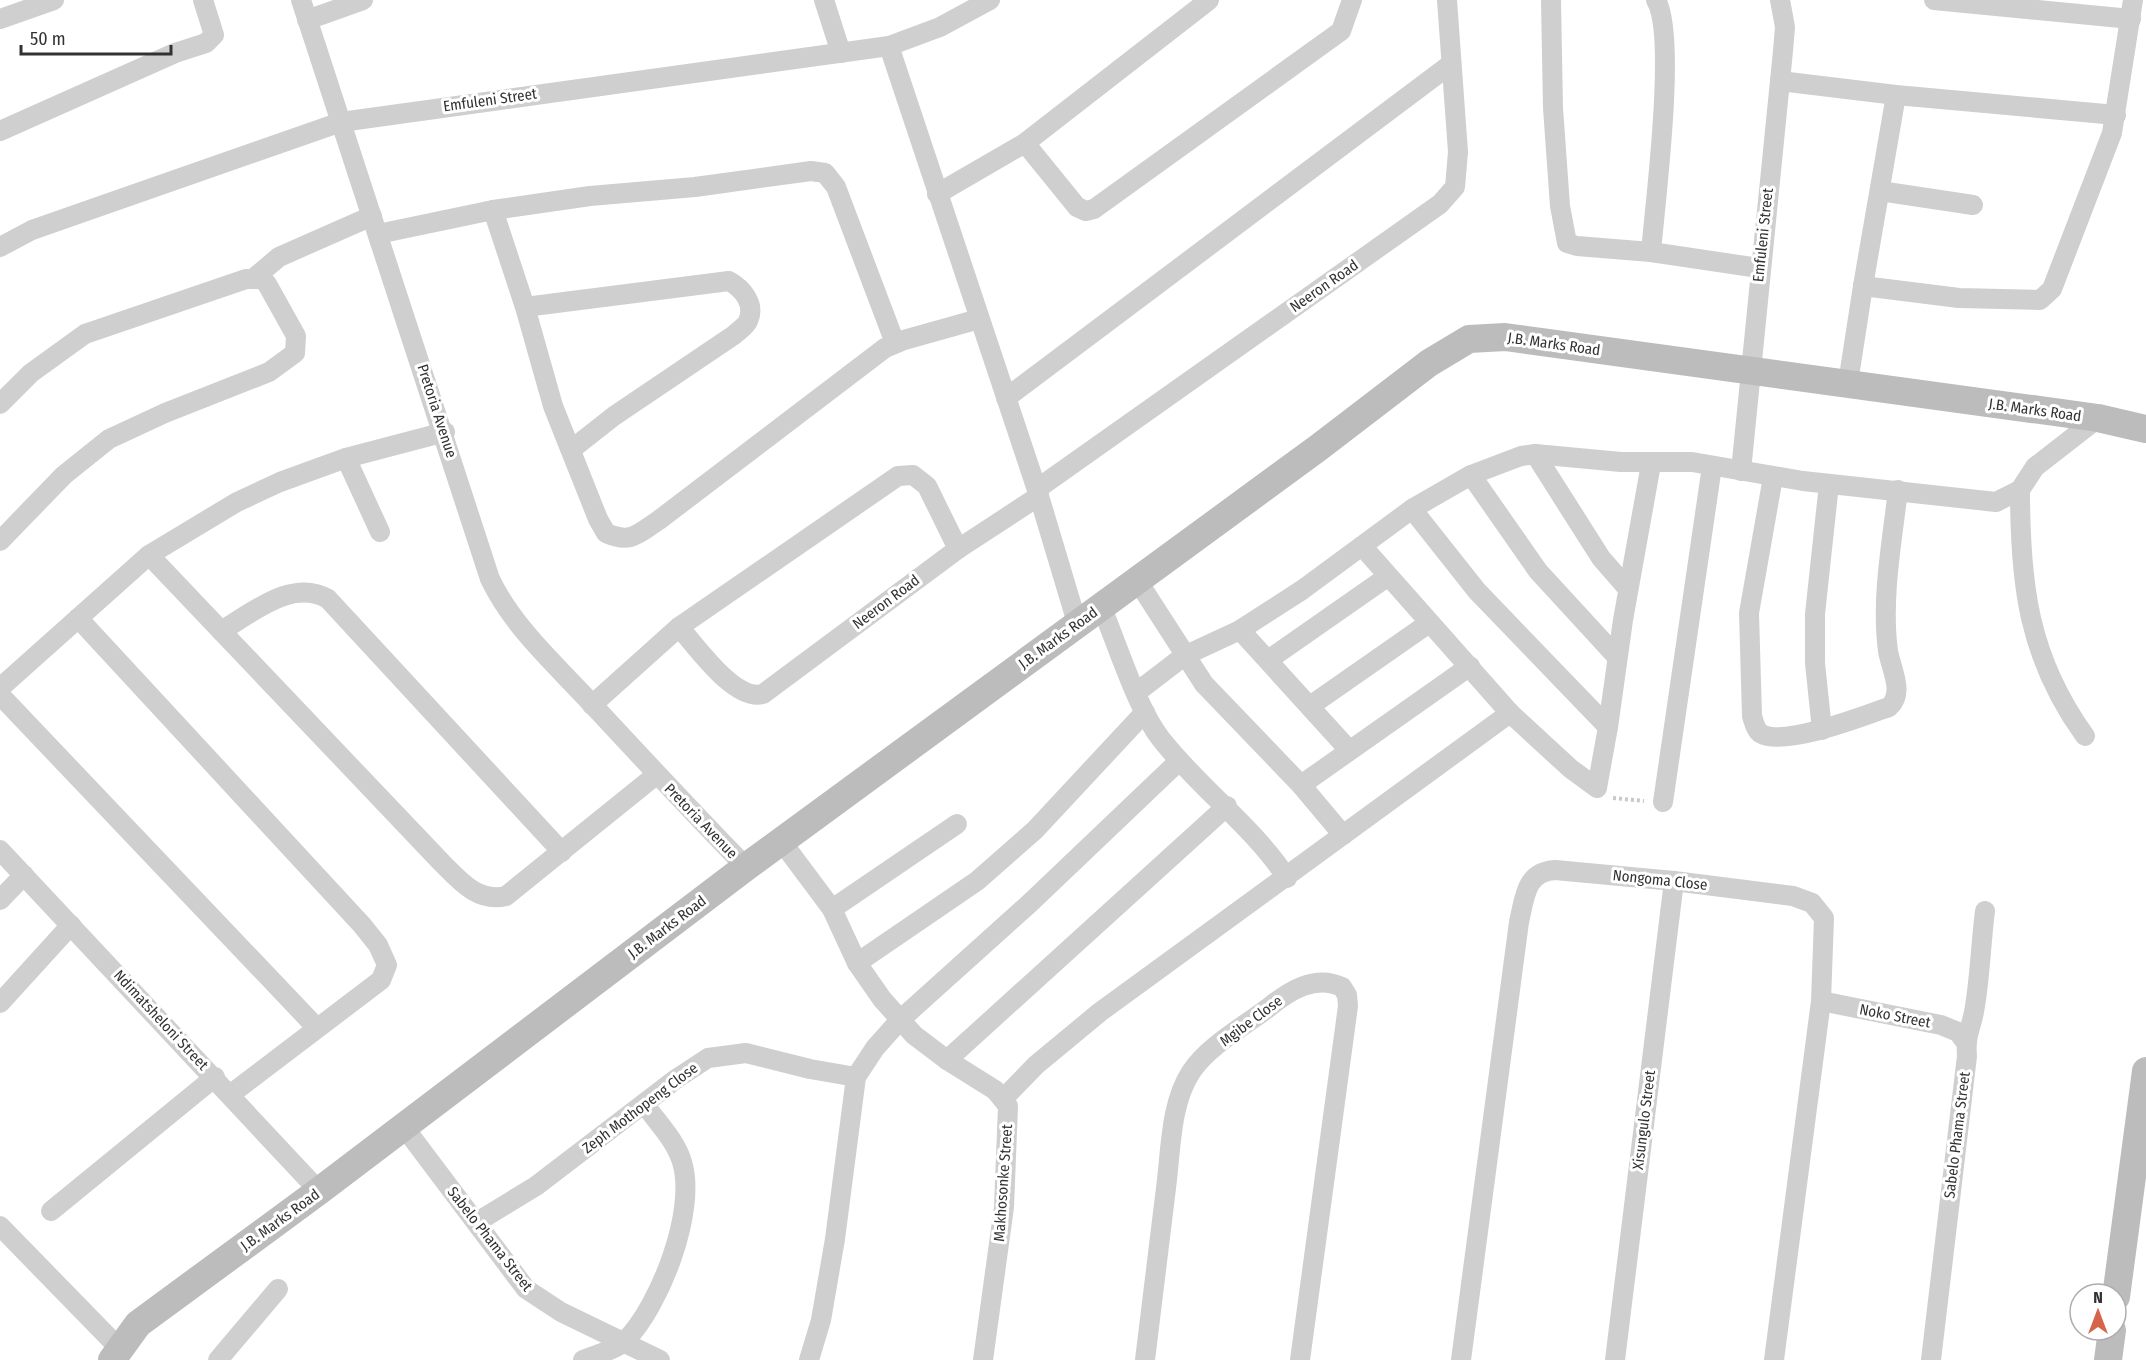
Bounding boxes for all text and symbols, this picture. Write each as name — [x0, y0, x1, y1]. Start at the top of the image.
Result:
scale bar — [21, 18, 171, 56]
text: 50 m — [30, 28, 66, 50]
street label: Emfuleni Street — [442, 85, 538, 115]
street label: Emfuleni Street — [1749, 187, 1777, 283]
street label: Neeron Road — [1286, 256, 1362, 316]
street label: J.B. Marks Road — [1507, 329, 1601, 359]
street label: Pretoria Avenue — [413, 362, 461, 460]
street label: J.B. Marks Road — [1988, 395, 2082, 425]
street label: Neeron Road — [849, 571, 923, 633]
street label: J.B. Marks Road — [1015, 603, 1101, 673]
street label: Pretoria Avenue — [661, 780, 741, 862]
street label: Nongoma Close — [1612, 866, 1708, 894]
street label: J.B. Marks Road — [624, 892, 710, 962]
street label: Ndimatsheloni Street — [110, 966, 212, 1074]
street label: Mgibe Close — [1216, 992, 1286, 1050]
street label: Noko Street — [1858, 1000, 1932, 1032]
street label: Zeph Mothopeng Close — [579, 1059, 701, 1157]
street label: Xisungulo Street — [1629, 1069, 1659, 1171]
street label: Sabelo Phama Street — [1940, 1070, 1974, 1199]
street label: Makhosonke Street — [990, 1124, 1016, 1242]
street label: Sabelo Phama Street — [444, 1183, 536, 1295]
street label: J.B. Marks Road — [237, 1185, 323, 1255]
north arrow — [2068, 1282, 2128, 1342]
text: N — [2093, 1288, 2103, 1307]

